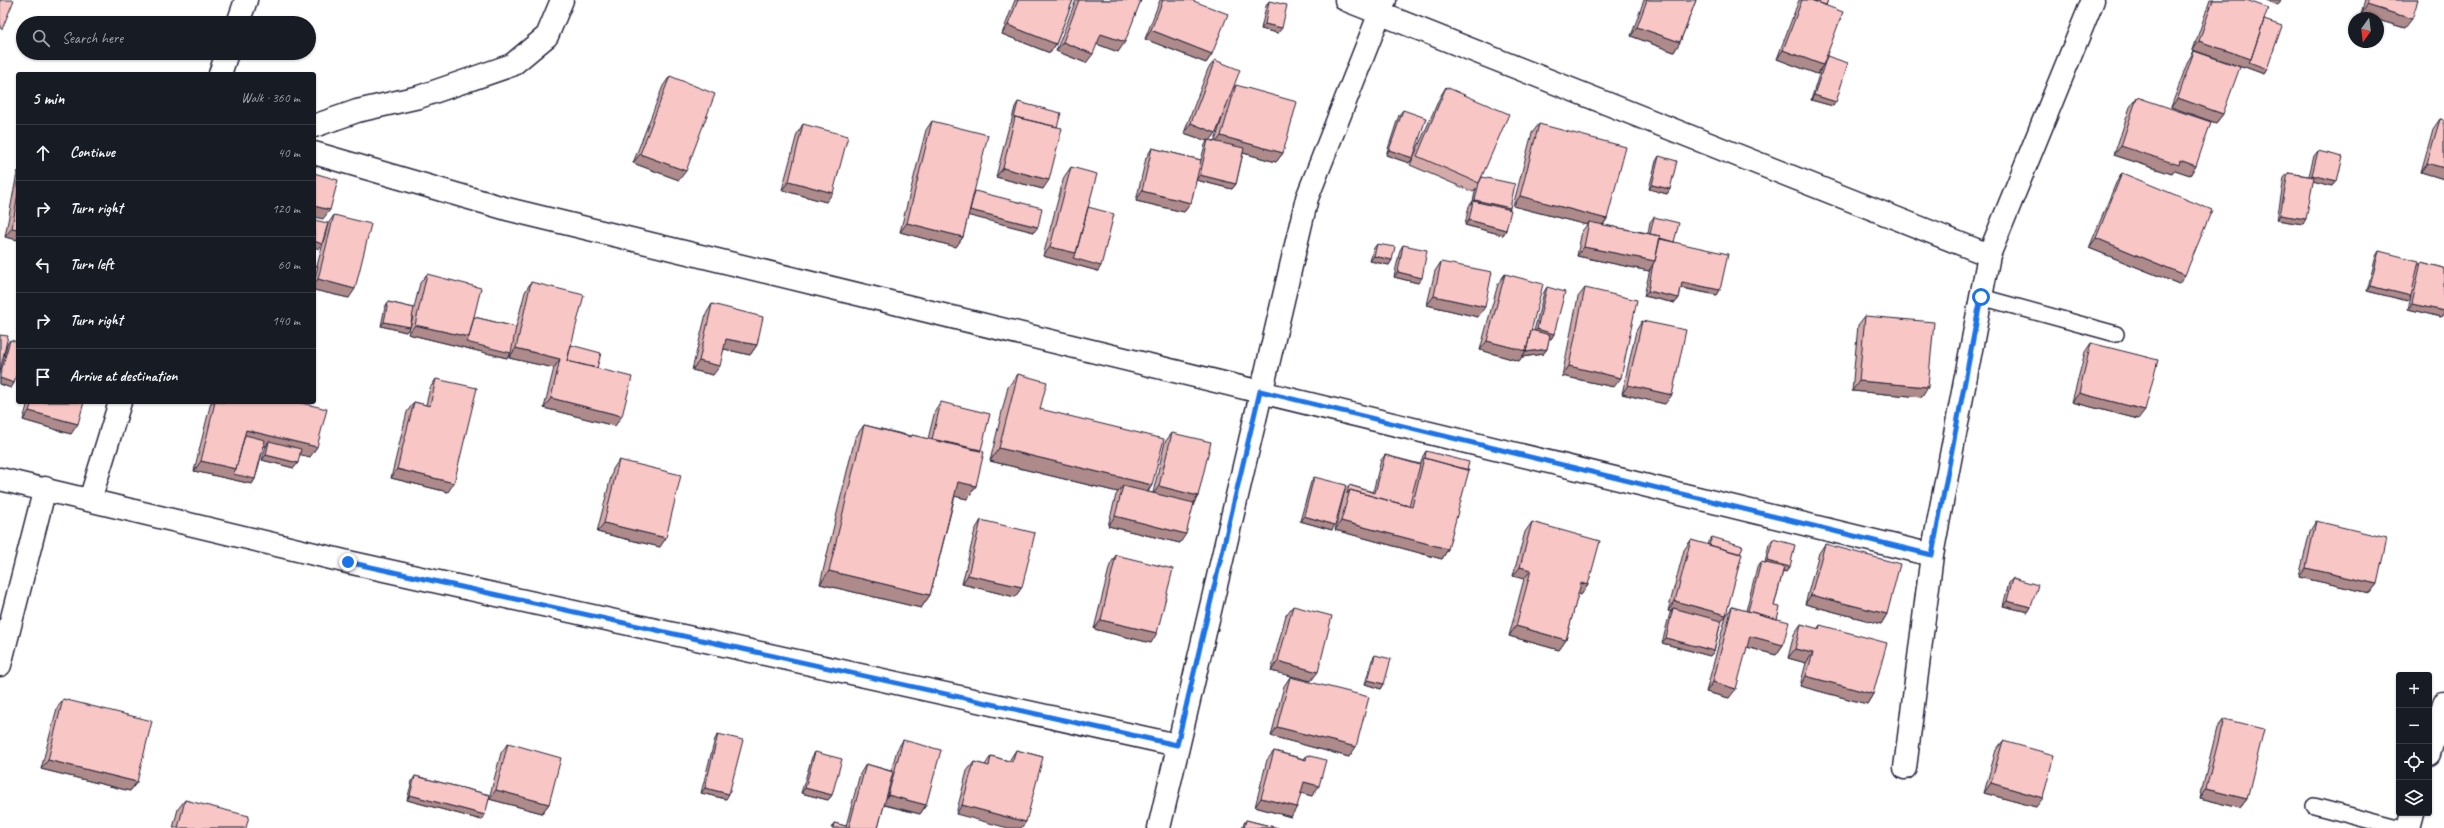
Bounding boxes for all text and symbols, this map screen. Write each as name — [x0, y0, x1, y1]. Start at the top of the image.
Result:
north arrow — [2348, 12, 2384, 48]
search box — [16, 16, 316, 60]
icon: search — [30, 27, 52, 49]
text: Search here — [62, 29, 123, 48]
text: 5 min — [32, 88, 64, 109]
text: Walk · 360 m — [241, 90, 300, 106]
icon: ahead — [32, 142, 54, 164]
text: Continue — [70, 143, 115, 162]
text: 40 m — [278, 145, 300, 161]
icon: right — [32, 198, 54, 220]
text: Turn right — [70, 199, 123, 218]
text: 120 m — [272, 201, 300, 217]
icon: left — [32, 254, 54, 276]
text: Turn left — [70, 255, 113, 274]
text: 60 m — [278, 257, 300, 273]
route start — [1972, 288, 1990, 306]
icon: right — [32, 310, 54, 332]
text: Turn right — [70, 311, 123, 330]
text: 140 m — [272, 313, 300, 329]
icon: arrive — [32, 366, 54, 388]
text: Arrive at destination — [70, 367, 177, 386]
route end — [339, 553, 357, 571]
map controls — [2396, 672, 2432, 816]
button: + — [2396, 672, 2432, 708]
button: − — [2396, 708, 2432, 744]
button: locate — [2396, 744, 2432, 780]
button: layers — [2396, 780, 2432, 816]

